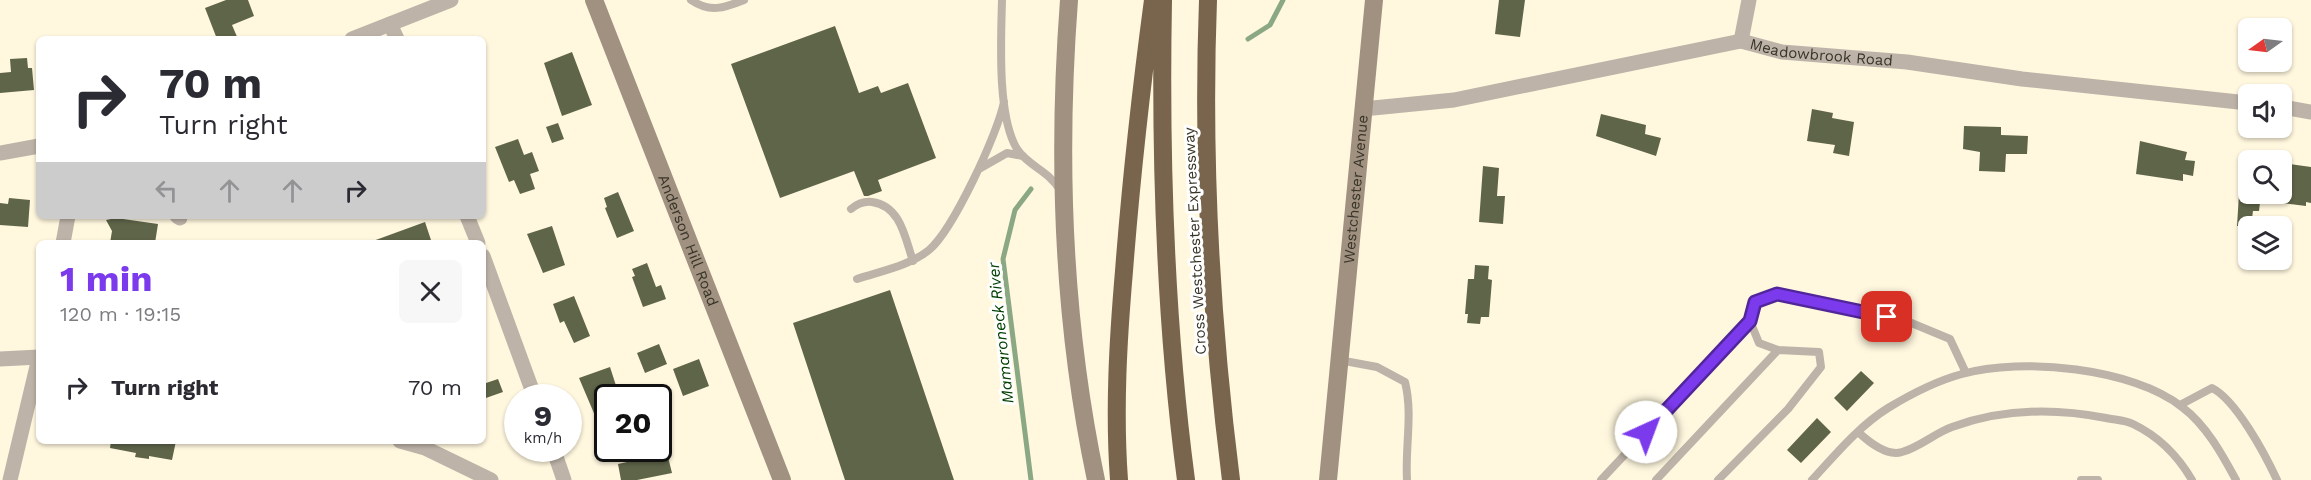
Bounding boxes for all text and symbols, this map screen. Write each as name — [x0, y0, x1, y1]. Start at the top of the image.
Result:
north arrow — [2238, 18, 2292, 72]
map controls — [2238, 18, 2292, 270]
street label: Meadowbrook Road — [1748, 35, 1893, 70]
text: 70 m — [159, 59, 262, 108]
icon: right — [60, 60, 138, 138]
button: sound — [2238, 84, 2292, 138]
text: Turn right — [159, 109, 288, 141]
street label: Westchester Avenue — [1340, 114, 1372, 265]
street label: Cross Westchester Expressway — [1180, 127, 1210, 355]
button: search — [2238, 150, 2292, 204]
street label: Anderson Hill Road — [654, 172, 722, 309]
icon: left — [150, 174, 183, 207]
icon: ahead — [213, 174, 246, 207]
icon: ahead — [276, 174, 309, 207]
icon: right — [339, 174, 372, 207]
button: layers — [2238, 216, 2292, 270]
text: 1 min — [60, 258, 152, 300]
button: close — [399, 260, 462, 323]
water label: Mamaroneck River — [984, 261, 1017, 405]
pin — [1861, 291, 1912, 342]
icon: arrive — [1870, 300, 1903, 333]
text: 120 m · 19:15 — [60, 302, 181, 326]
icon: right — [60, 371, 93, 404]
text: Turn right — [111, 375, 218, 400]
text: 70 m — [408, 375, 462, 400]
speed limit sign: 20 — [594, 384, 672, 462]
text: 9 — [534, 398, 552, 433]
position arrow — [1614, 400, 1678, 464]
text: km/h — [524, 429, 562, 447]

